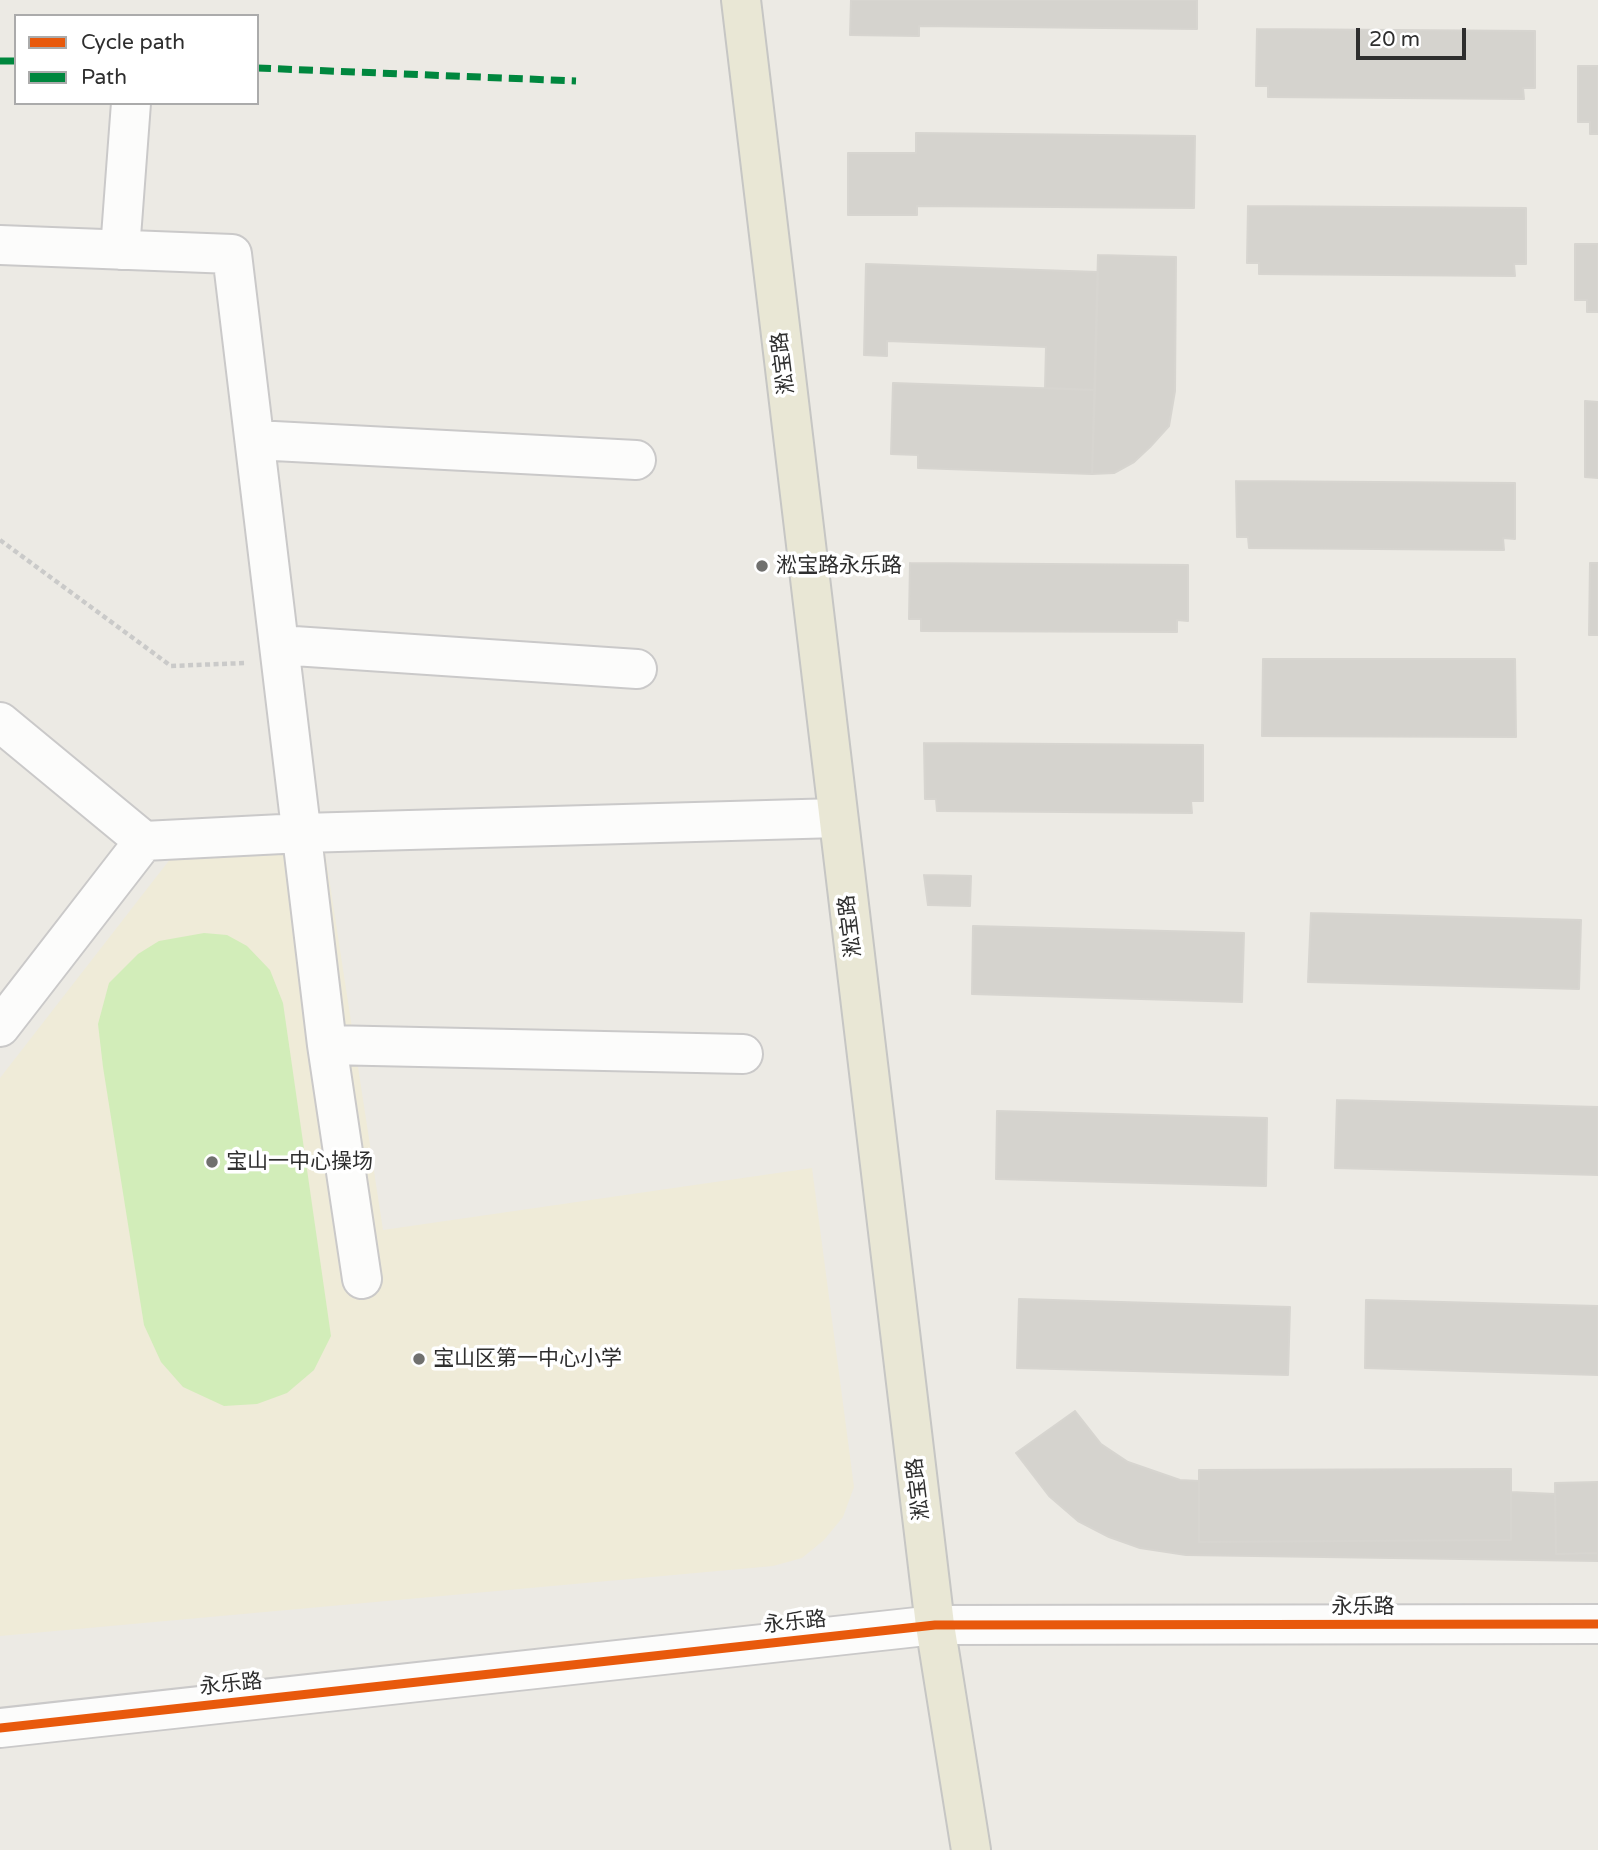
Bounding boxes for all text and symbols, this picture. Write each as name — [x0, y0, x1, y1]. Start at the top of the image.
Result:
legend — [14, 14, 259, 105]
scale bar — [1360, 14, 1470, 58]
text: 20 m — [1369, 27, 1420, 52]
text: Cycle path — [81, 30, 185, 55]
text: Path — [81, 65, 127, 90]
street label: 淞宝路 — [768, 330, 800, 396]
place label: 淞宝路永乐路 — [776, 553, 902, 579]
marker: 淞宝路永乐路 — [754, 558, 770, 574]
street label: 淞宝路 — [835, 893, 867, 959]
place label: 宝山一中心操场 — [226, 1149, 373, 1175]
marker: 宝山一中心操场 — [204, 1154, 220, 1170]
place label: 宝山区第一中心小学 — [433, 1346, 622, 1372]
marker: 宝山区第一中心小学 — [411, 1351, 427, 1367]
street label: 淞宝路 — [903, 1456, 935, 1522]
street label: 永乐路 — [1332, 1594, 1394, 1620]
street label: 永乐路 — [762, 1607, 828, 1639]
street label: 永乐路 — [198, 1669, 264, 1701]

